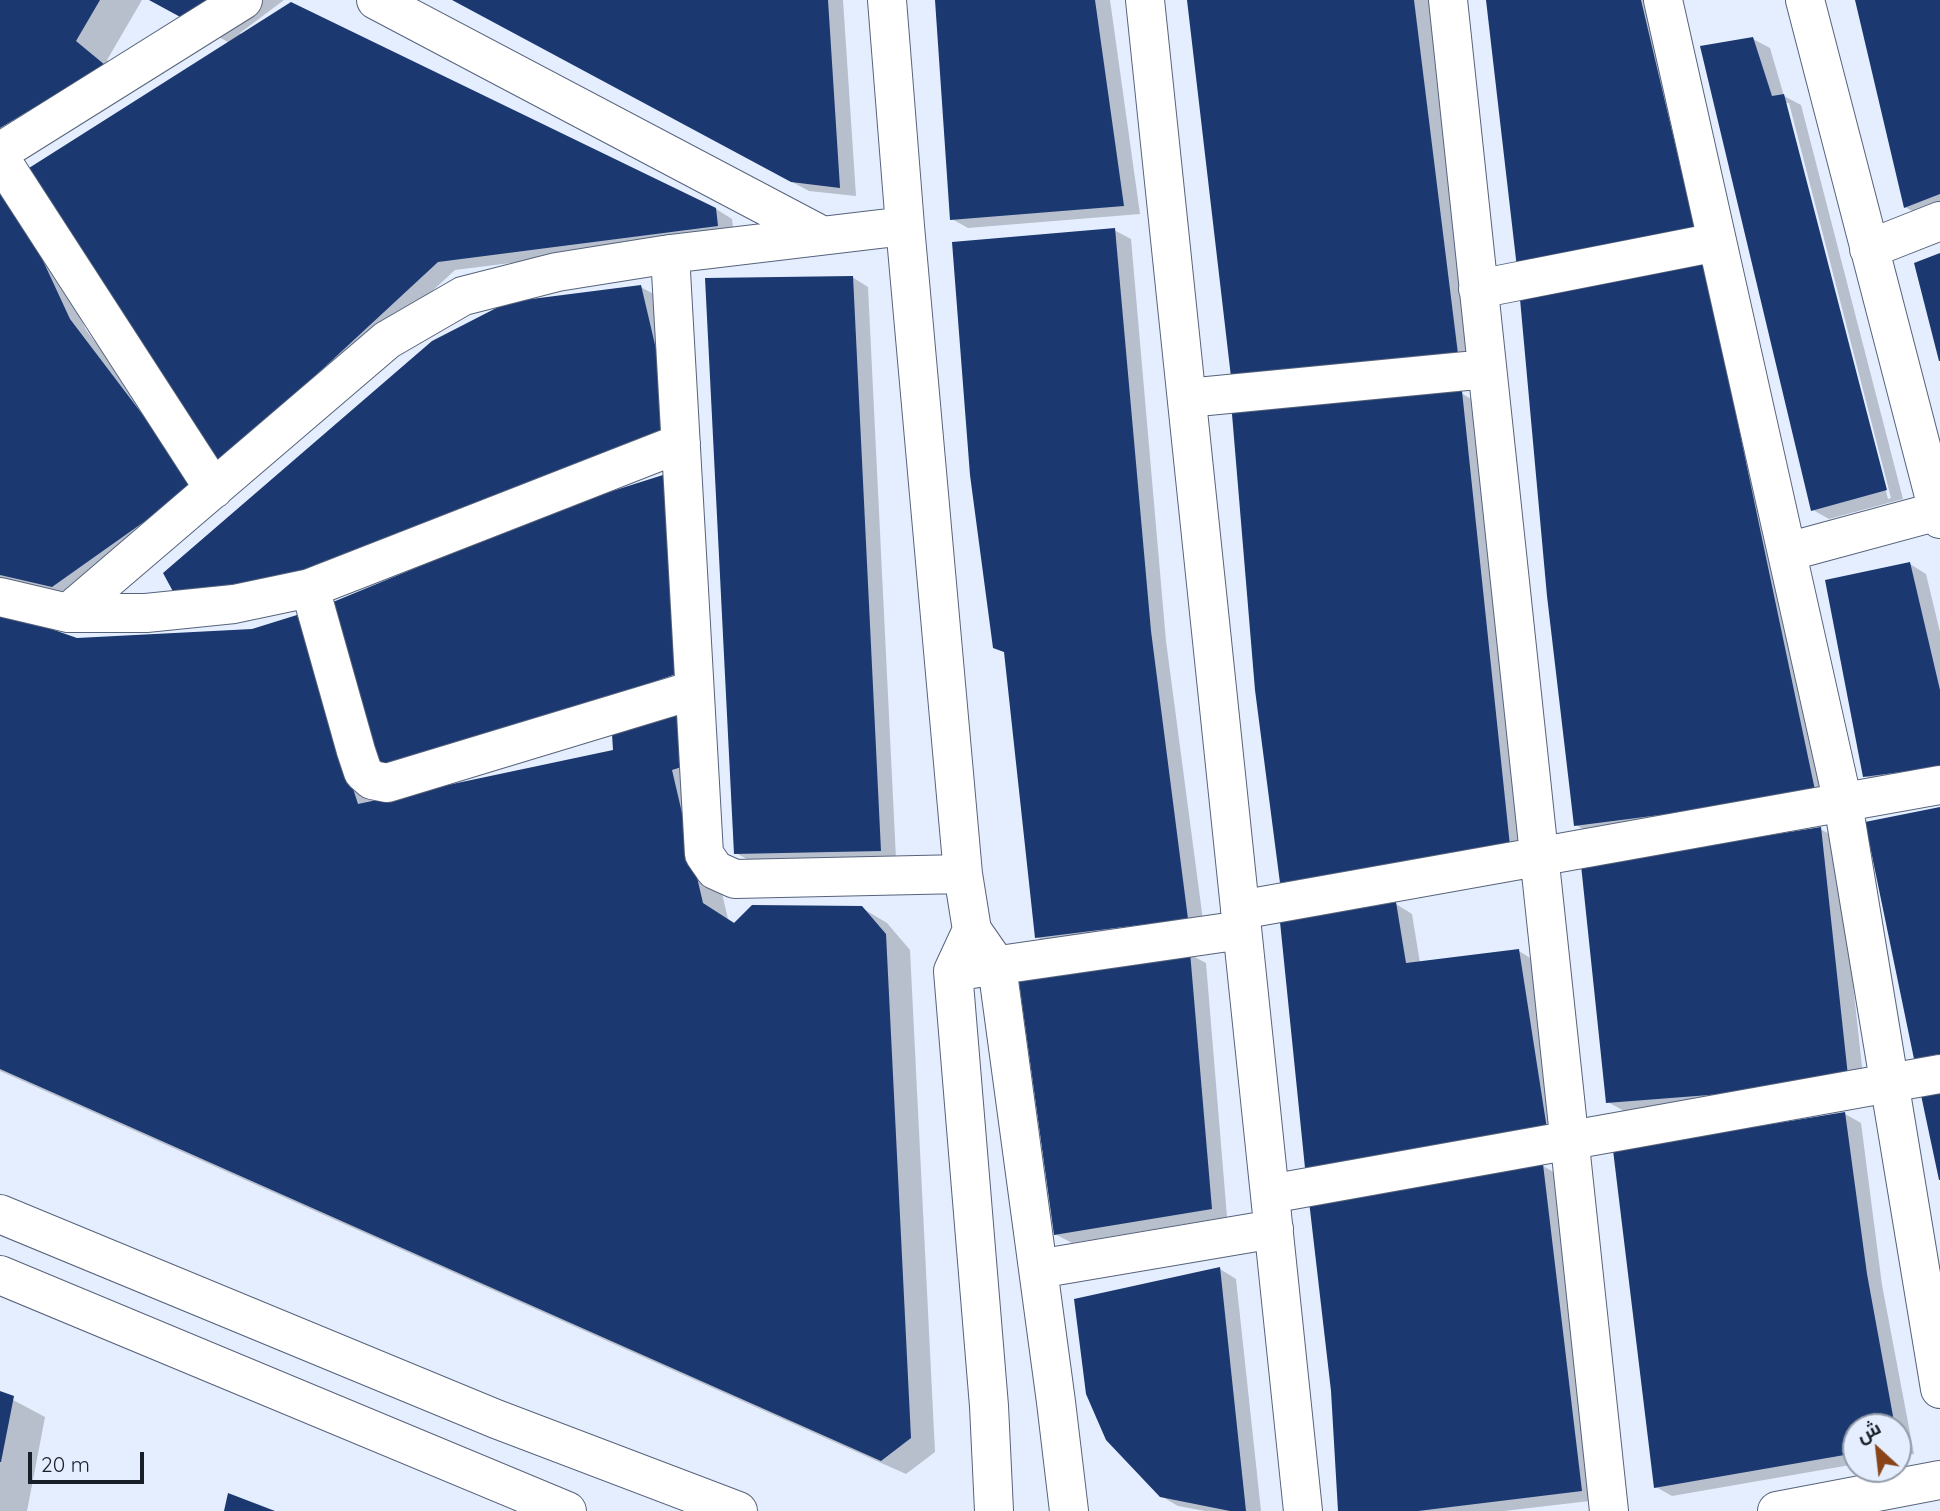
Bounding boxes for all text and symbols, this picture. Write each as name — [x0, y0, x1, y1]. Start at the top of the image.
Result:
north arrow — [1842, 1413, 1912, 1483]
text: ش — [1852, 1415, 1885, 1447]
scale bar — [32, 1438, 147, 1482]
text: 20 m — [41, 1451, 90, 1477]

